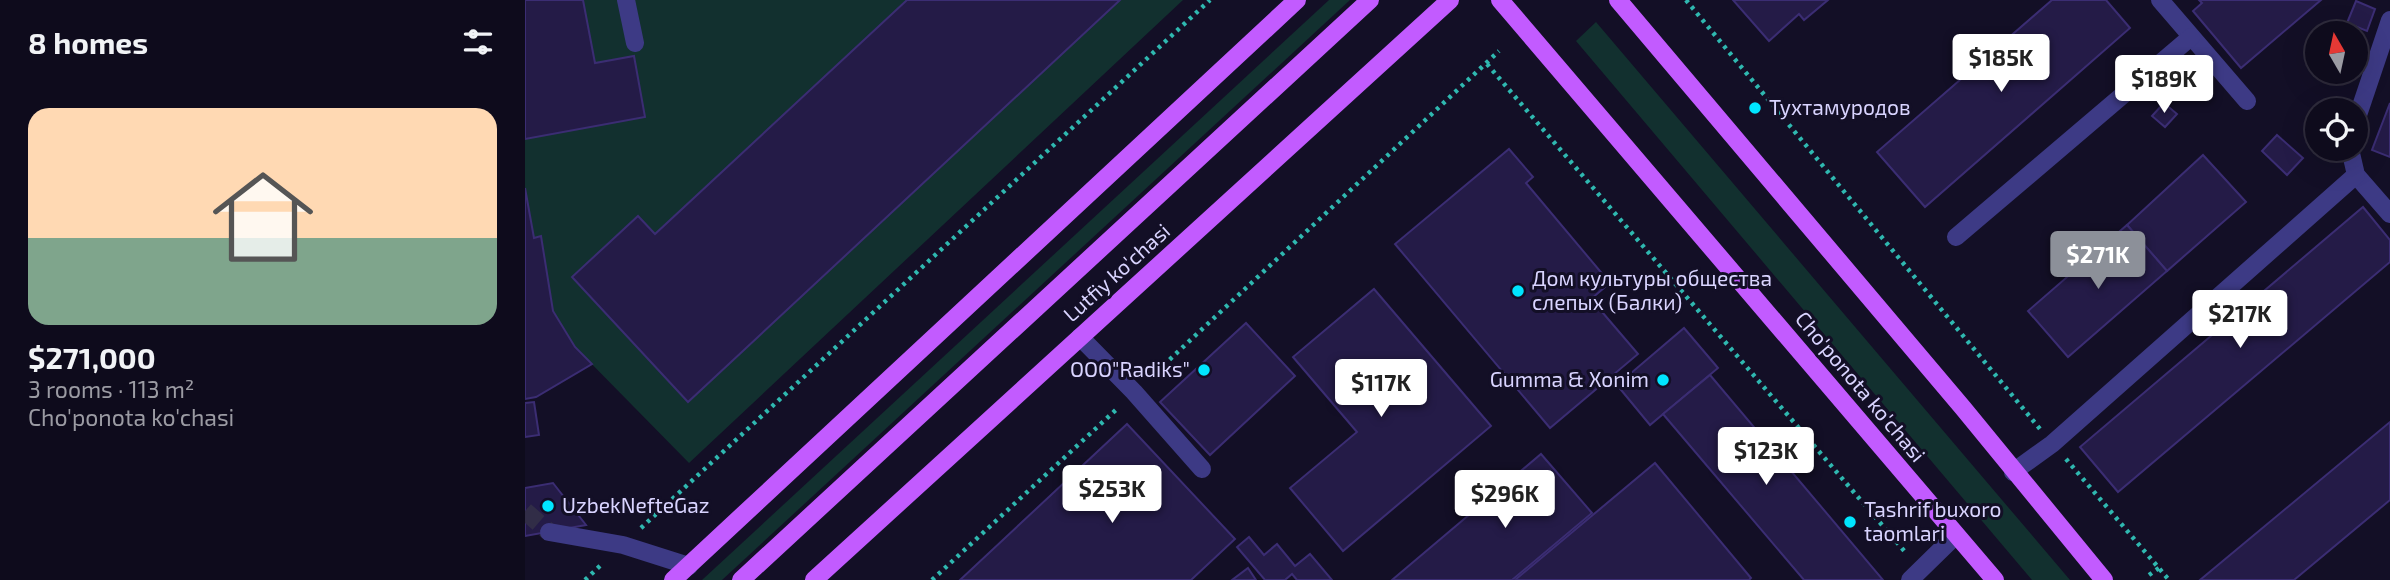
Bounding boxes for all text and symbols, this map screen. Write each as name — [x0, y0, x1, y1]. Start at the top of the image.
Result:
north arrow — [2305, 21, 2368, 84]
map controls — [2305, 21, 2368, 161]
icon: filters — [459, 23, 497, 61]
text: 8 homes — [28, 24, 148, 60]
pin: $185K — [1952, 34, 2050, 94]
text: $185K — [1969, 43, 2033, 71]
pin: $189K — [2115, 55, 2213, 115]
text: $189K — [2131, 64, 2197, 92]
place label: Тухтамуродов — [1769, 94, 1911, 120]
button: locate — [2305, 98, 2368, 161]
marker: Тухтамуродов — [1747, 100, 1763, 116]
icon: home — [200, 154, 326, 280]
street label: Lutfiy ko'chasi — [1058, 218, 1174, 326]
pin: $271K — [2049, 232, 2147, 291]
text: $271K — [2066, 240, 2130, 268]
place label: Дом культуры общества слепых (Балки) — [1532, 265, 1772, 314]
marker: Дом культуры общества слепых (Балки) — [1510, 283, 1526, 299]
pin: $217K — [2191, 290, 2289, 350]
text: $217K — [2208, 299, 2272, 327]
street label: Cho'ponota ko'chasi — [1791, 306, 1931, 466]
text: $271,000 — [28, 339, 156, 375]
place label: OOO"Radiks" — [1070, 356, 1190, 381]
pin: $117K — [1332, 360, 1430, 419]
marker: OOO"Radiks" — [1196, 362, 1212, 378]
place label: Gumma & Xonim — [1490, 366, 1649, 391]
text: $117K — [1351, 368, 1411, 396]
marker: Gumma & Xonim — [1655, 372, 1671, 388]
text: 3 rooms · 113 m² — [28, 375, 194, 403]
text: Cho'ponota ko'chasi — [28, 403, 234, 431]
pin: $123K — [1717, 428, 1815, 487]
text: $123K — [1734, 436, 1798, 464]
pin: $253K — [1063, 466, 1161, 525]
pin: $296K — [1456, 470, 1554, 530]
text: $253K — [1078, 474, 1146, 502]
text: $296K — [1471, 479, 1539, 507]
place label: UzbekNefteGaz — [562, 492, 709, 517]
place label: Tashrif buxoro taomlari — [1864, 496, 2001, 545]
marker: UzbekNefteGaz — [540, 498, 556, 514]
marker: Tashrif buxoro taomlari — [1842, 514, 1858, 530]

